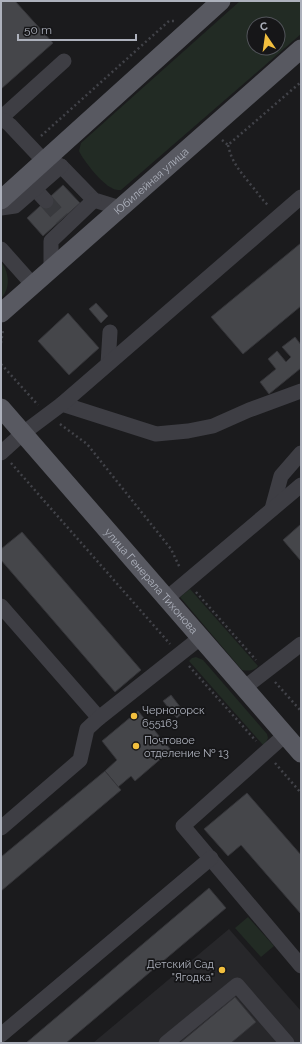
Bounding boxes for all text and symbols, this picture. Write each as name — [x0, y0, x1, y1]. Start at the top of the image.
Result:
scale bar — [18, 16, 136, 42]
north arrow — [246, 16, 286, 56]
text: С — [259, 19, 269, 34]
text: 50 m — [24, 23, 52, 37]
street label: Юбилейная улица — [111, 145, 191, 217]
street label: улица Генерала Тихонова — [102, 525, 201, 636]
place label: Черногорск 655163 — [142, 704, 205, 730]
marker: Черногорск 655163 — [129, 711, 139, 721]
place label: Почтовое отделение № 13 — [144, 734, 229, 760]
marker: Почтовое отделение № 13 — [131, 741, 141, 751]
place label: Детский Сад "Ягодка" — [147, 958, 215, 984]
marker: Детский Сад "Ягодка" — [217, 965, 227, 975]

